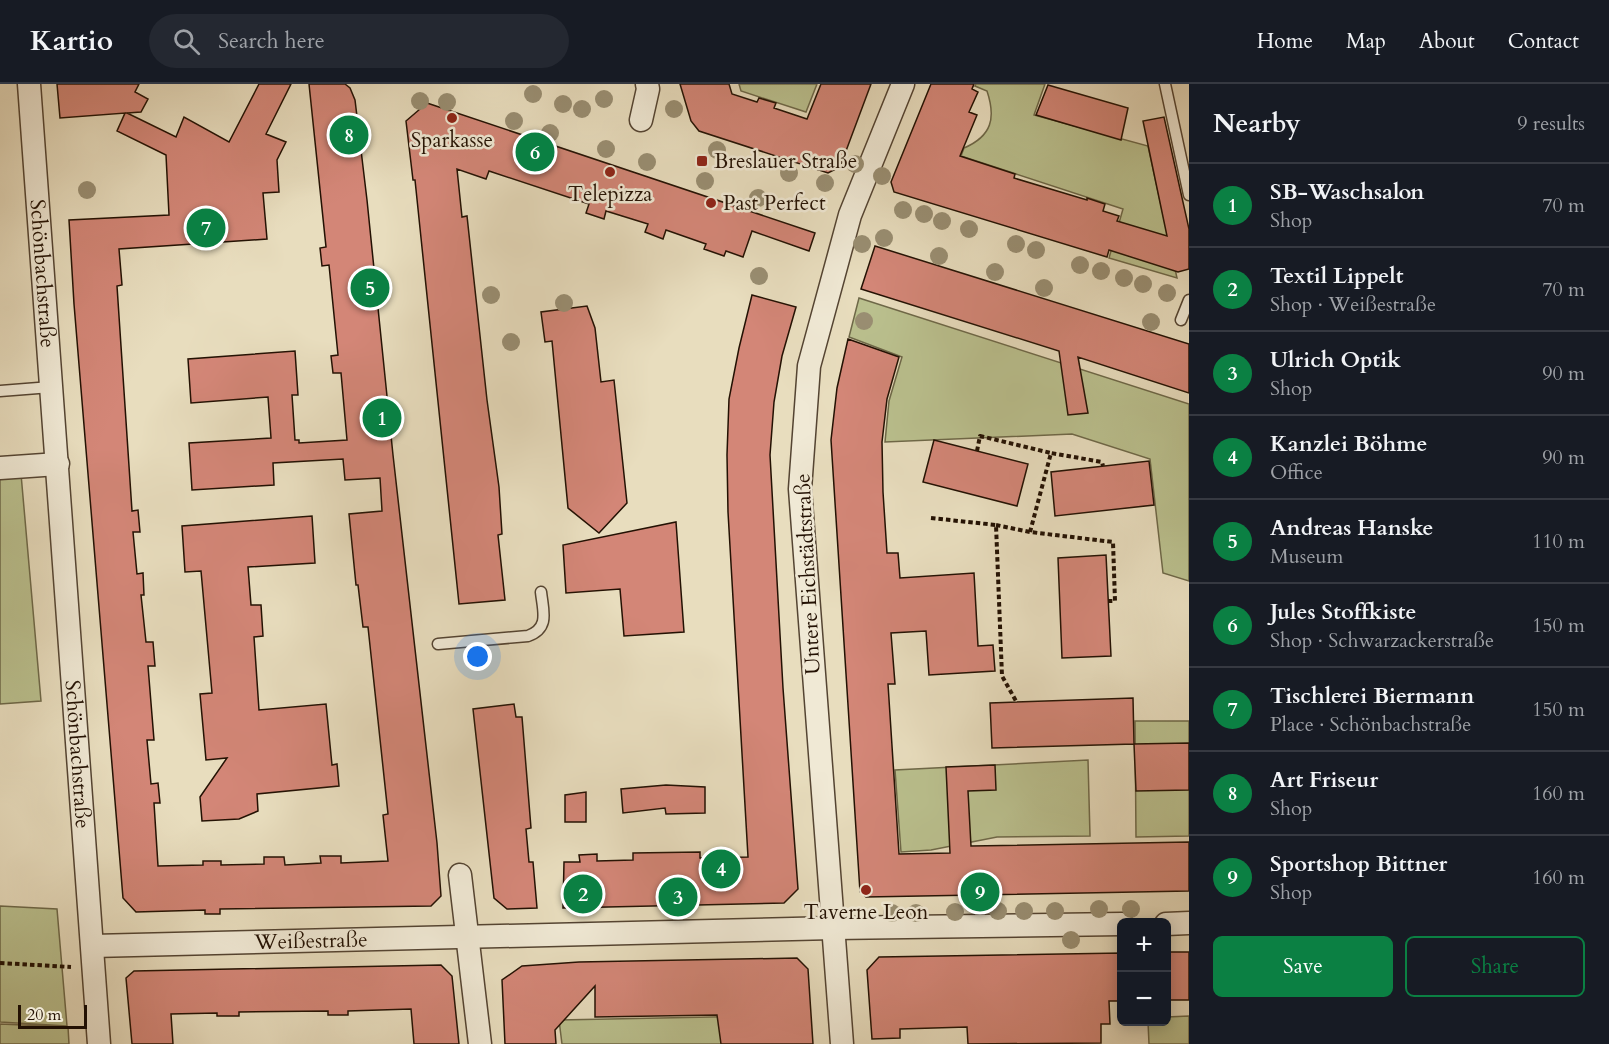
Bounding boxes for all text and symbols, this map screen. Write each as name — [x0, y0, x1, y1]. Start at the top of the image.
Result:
search box — [149, 14, 569, 68]
text: Kartio — [30, 22, 113, 60]
icon: search — [170, 25, 203, 58]
text: Search here — [218, 26, 325, 56]
text: Home — [1257, 27, 1313, 56]
text: Map — [1346, 27, 1386, 56]
text: About — [1419, 27, 1475, 56]
text: Contact — [1508, 27, 1579, 56]
text: Nearby — [1213, 106, 1301, 141]
text: 9 results — [1517, 110, 1585, 137]
marker: Sparkasse — [445, 111, 459, 125]
pin: 8 — [330, 112, 368, 158]
place label: Sparkasse — [411, 126, 493, 155]
pin: 6 — [516, 130, 554, 174]
place label: Breslauer Straße — [714, 147, 857, 176]
marker: Breslauer Straße — [695, 154, 709, 168]
marker: Telepizza — [603, 165, 617, 179]
text: SB-Waschsalon — [1270, 177, 1424, 207]
place label: Telepizza — [568, 180, 652, 209]
place label: Past Perfect — [723, 189, 826, 218]
text: 1 — [1227, 192, 1238, 219]
text: 70 m — [1542, 192, 1585, 219]
marker: Past Perfect — [704, 196, 718, 210]
street label: Schönbachstraße — [23, 198, 63, 349]
pin: 7 — [186, 206, 226, 250]
text: Shop — [1270, 207, 1312, 234]
text: Textil Lippelt — [1270, 261, 1403, 291]
pin: 5 — [350, 266, 389, 310]
text: 2 — [1227, 276, 1238, 303]
text: 70 m — [1542, 276, 1585, 303]
text: Shop · Weißestraße — [1270, 291, 1436, 318]
text: Ulrich Optik — [1270, 345, 1401, 375]
text: 3 — [1227, 360, 1238, 387]
text: 90 m — [1542, 360, 1585, 387]
text: Shop — [1270, 375, 1312, 402]
pin: 1 — [362, 396, 401, 440]
text: Kanzlei Böhme — [1270, 429, 1427, 459]
text: 4 — [1227, 444, 1238, 471]
text: 90 m — [1542, 444, 1585, 471]
text: Office — [1270, 459, 1323, 486]
street label: Untere Eichstädtstraße — [788, 473, 828, 675]
text: Andreas Hanske — [1270, 513, 1433, 543]
text: 5 — [1227, 528, 1238, 555]
text: 110 m — [1532, 528, 1585, 555]
text: Museum — [1270, 543, 1343, 570]
text: Jules Stoffkiste — [1270, 597, 1416, 627]
text: 6 — [1227, 612, 1238, 639]
text: 150 m — [1532, 612, 1585, 639]
text: Shop · Schwarzackerstraße — [1270, 627, 1494, 654]
your location — [463, 642, 492, 671]
street label: Schönbachstraße — [58, 679, 98, 830]
text: Tischlerei Biermann — [1270, 681, 1474, 711]
text: 7 — [1227, 696, 1238, 723]
text: 150 m — [1532, 696, 1585, 723]
text: Place · Schönbachstraße — [1270, 711, 1471, 738]
text: Art Friseur — [1270, 765, 1378, 795]
text: 8 — [1227, 780, 1238, 807]
text: 160 m — [1532, 780, 1585, 807]
text: Shop — [1270, 795, 1312, 822]
pin: 4 — [702, 846, 740, 892]
text: Sportshop Bittner — [1270, 849, 1447, 879]
text: 9 — [1227, 864, 1238, 891]
text: 160 m — [1532, 864, 1585, 891]
pin: 9 — [960, 870, 1000, 914]
pin: 2 — [564, 872, 602, 916]
pin: 3 — [658, 874, 698, 920]
text: Shop — [1270, 879, 1312, 906]
marker: Taverne Leon — [859, 883, 873, 897]
place label: Taverne Leon — [804, 898, 929, 927]
map controls — [1117, 918, 1171, 1026]
button: + — [1117, 918, 1171, 972]
street label: Weißestraße — [253, 925, 368, 957]
button: Save — [1213, 936, 1393, 997]
button: Share — [1405, 936, 1585, 997]
button: − — [1117, 972, 1171, 1026]
scale bar — [18, 1002, 87, 1030]
text: 20 m — [27, 1004, 61, 1026]

